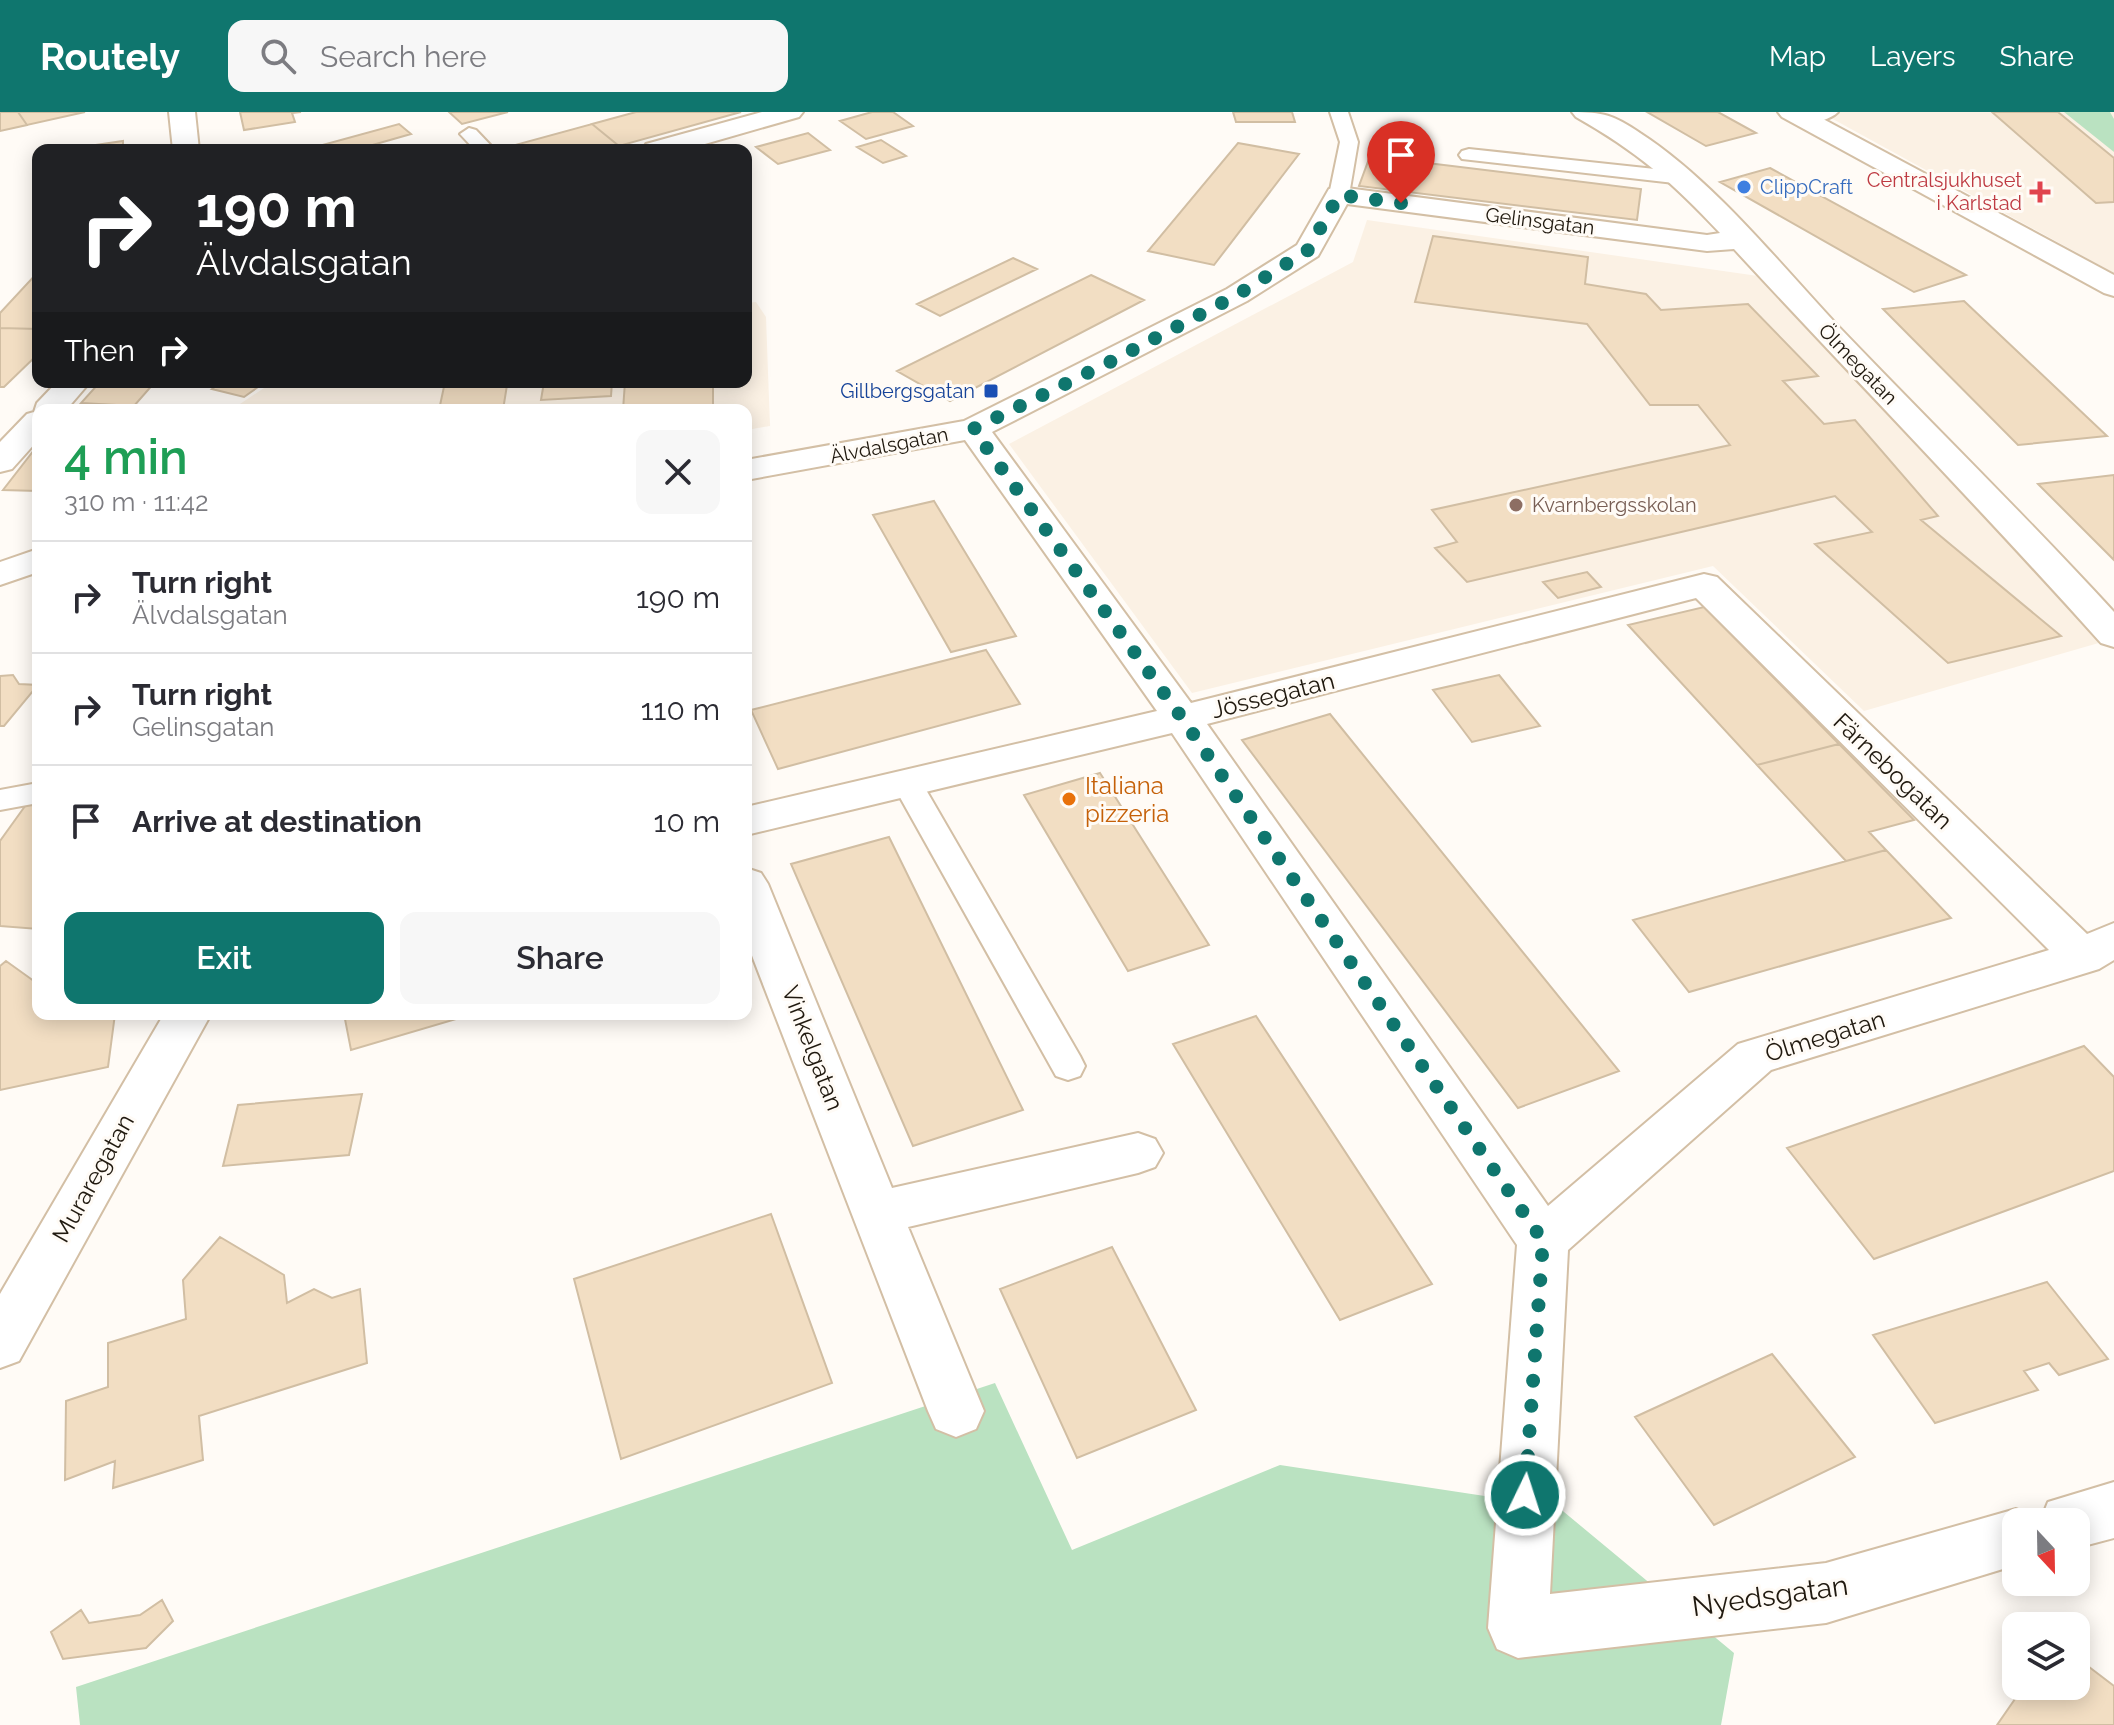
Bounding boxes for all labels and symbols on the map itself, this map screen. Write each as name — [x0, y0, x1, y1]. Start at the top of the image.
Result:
pin — [1367, 121, 1435, 203]
place label: Centralsjukhuset i Karlstad — [1867, 168, 2022, 215]
place label: ClippCraft — [1760, 175, 1853, 199]
marker: ClippCraft — [1735, 178, 1753, 196]
marker: Centralsjukhuset i Karlstad — [2029, 181, 2051, 203]
street label: Gelinsgatan — [1484, 202, 1596, 240]
street label: Ölmegatan — [1814, 319, 1902, 409]
place label: Gillbergsgatan — [840, 379, 975, 403]
marker: Gillbergsgatan — [982, 382, 1000, 400]
street label: Älvdalsgatan — [828, 422, 950, 468]
place label: Kvarnbergsskolan — [1532, 493, 1697, 517]
marker: Kvarnbergsskolan — [1507, 496, 1525, 514]
street label: Jössegatan — [1208, 666, 1338, 724]
street label: Färnebogatan — [1827, 707, 1959, 835]
place label: Italiana pizzeria — [1085, 771, 1169, 828]
marker: Italiana pizzeria — [1060, 790, 1078, 808]
street label: Vinkelgatan — [776, 982, 850, 1114]
street label: Ölmegatan — [1762, 1004, 1888, 1068]
street label: Muraregatan — [46, 1109, 140, 1247]
position arrow — [1483, 1453, 1567, 1537]
north arrow — [2002, 1508, 2090, 1596]
street label: Nyedsgatan — [1690, 1569, 1850, 1623]

